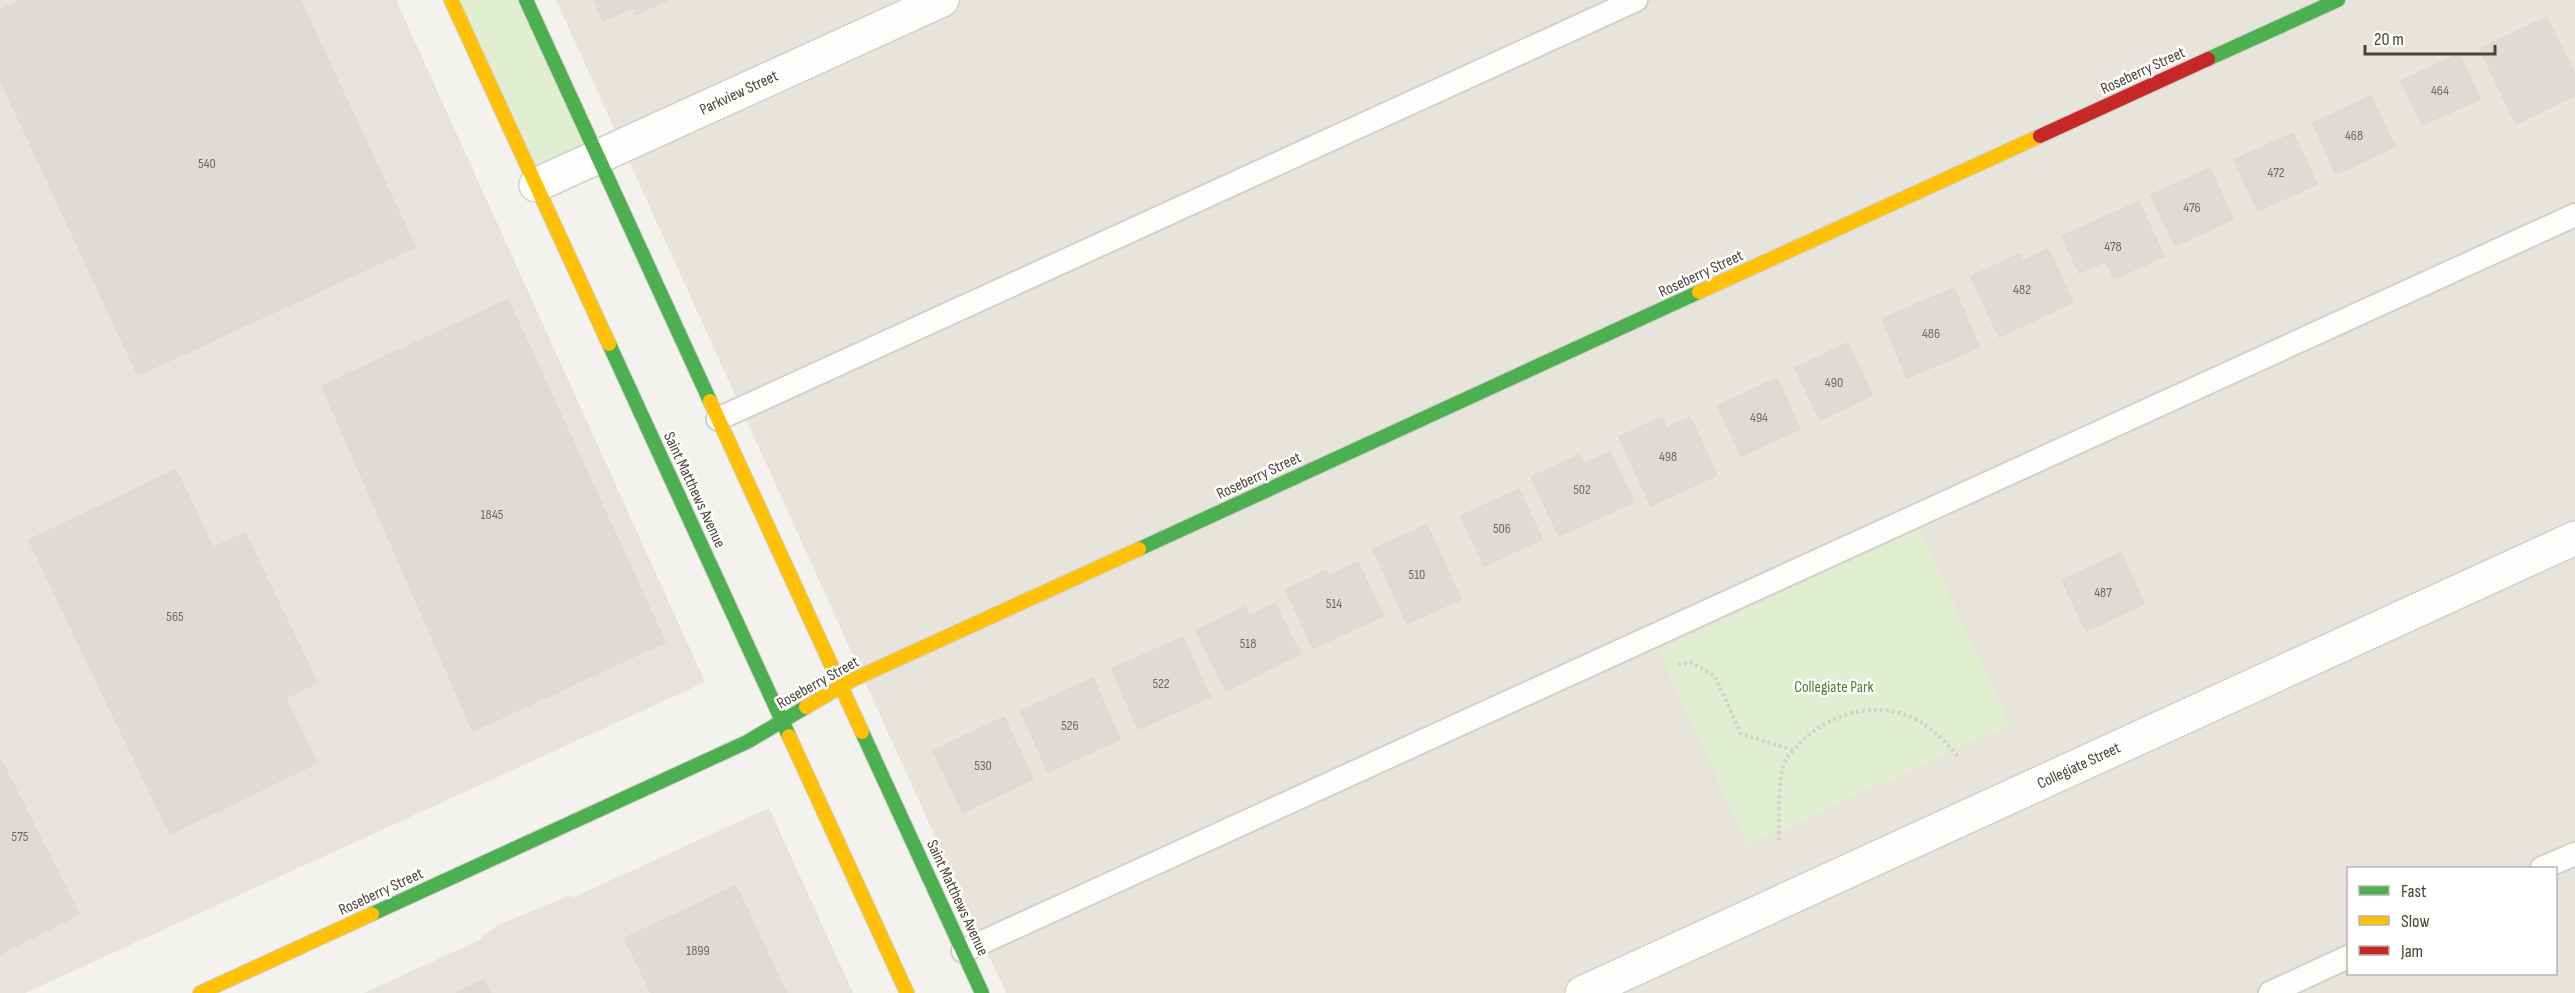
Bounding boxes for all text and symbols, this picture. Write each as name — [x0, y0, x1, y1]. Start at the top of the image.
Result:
scale bar — [2365, 18, 2496, 56]
text: 20 m — [2374, 29, 2404, 50]
street label: Roseberry Street — [2098, 43, 2188, 99]
street label: Parkview Street — [697, 67, 781, 119]
house number: 464 — [2431, 82, 2449, 99]
house number: 468 — [2345, 127, 2363, 144]
house number: 540 — [198, 155, 216, 172]
house number: 472 — [2267, 164, 2285, 181]
house number: 476 — [2183, 199, 2201, 216]
house number: 478 — [2104, 238, 2122, 255]
street label: Roseberry Street — [1656, 246, 1746, 302]
house number: 482 — [2013, 281, 2031, 298]
house number: 486 — [1922, 325, 1940, 342]
house number: 490 — [1825, 374, 1843, 391]
house number: 494 — [1750, 409, 1768, 426]
street label: Saint Matthews Avenue — [659, 429, 729, 551]
street label: Roseberry Street — [1214, 448, 1304, 504]
house number: 498 — [1659, 448, 1677, 465]
house number: 502 — [1573, 481, 1591, 498]
house number: 1845 — [481, 506, 504, 523]
house number: 506 — [1493, 520, 1511, 537]
house number: 510 — [1409, 566, 1425, 583]
house number: 487 — [2094, 584, 2112, 601]
house number: 514 — [1326, 595, 1342, 612]
house number: 565 — [166, 608, 184, 625]
house number: 518 — [1240, 635, 1256, 652]
street label: Roseberry Street — [774, 653, 862, 713]
house number: 522 — [1152, 675, 1170, 692]
park label: Collegiate Park — [1794, 678, 1874, 697]
house number: 526 — [1061, 717, 1079, 734]
street label: Collegiate Street — [2034, 738, 2124, 794]
house number: 530 — [974, 757, 992, 774]
house number: 575 — [12, 828, 29, 845]
street label: Saint Matthews Avenue — [922, 837, 992, 959]
street label: Roseberry Street — [336, 864, 426, 920]
legend — [2347, 867, 2557, 975]
text: Fast — [2401, 881, 2427, 902]
text: Slow — [2401, 911, 2430, 932]
text: Jam — [2400, 941, 2423, 962]
house number: 1899 — [686, 942, 710, 959]

